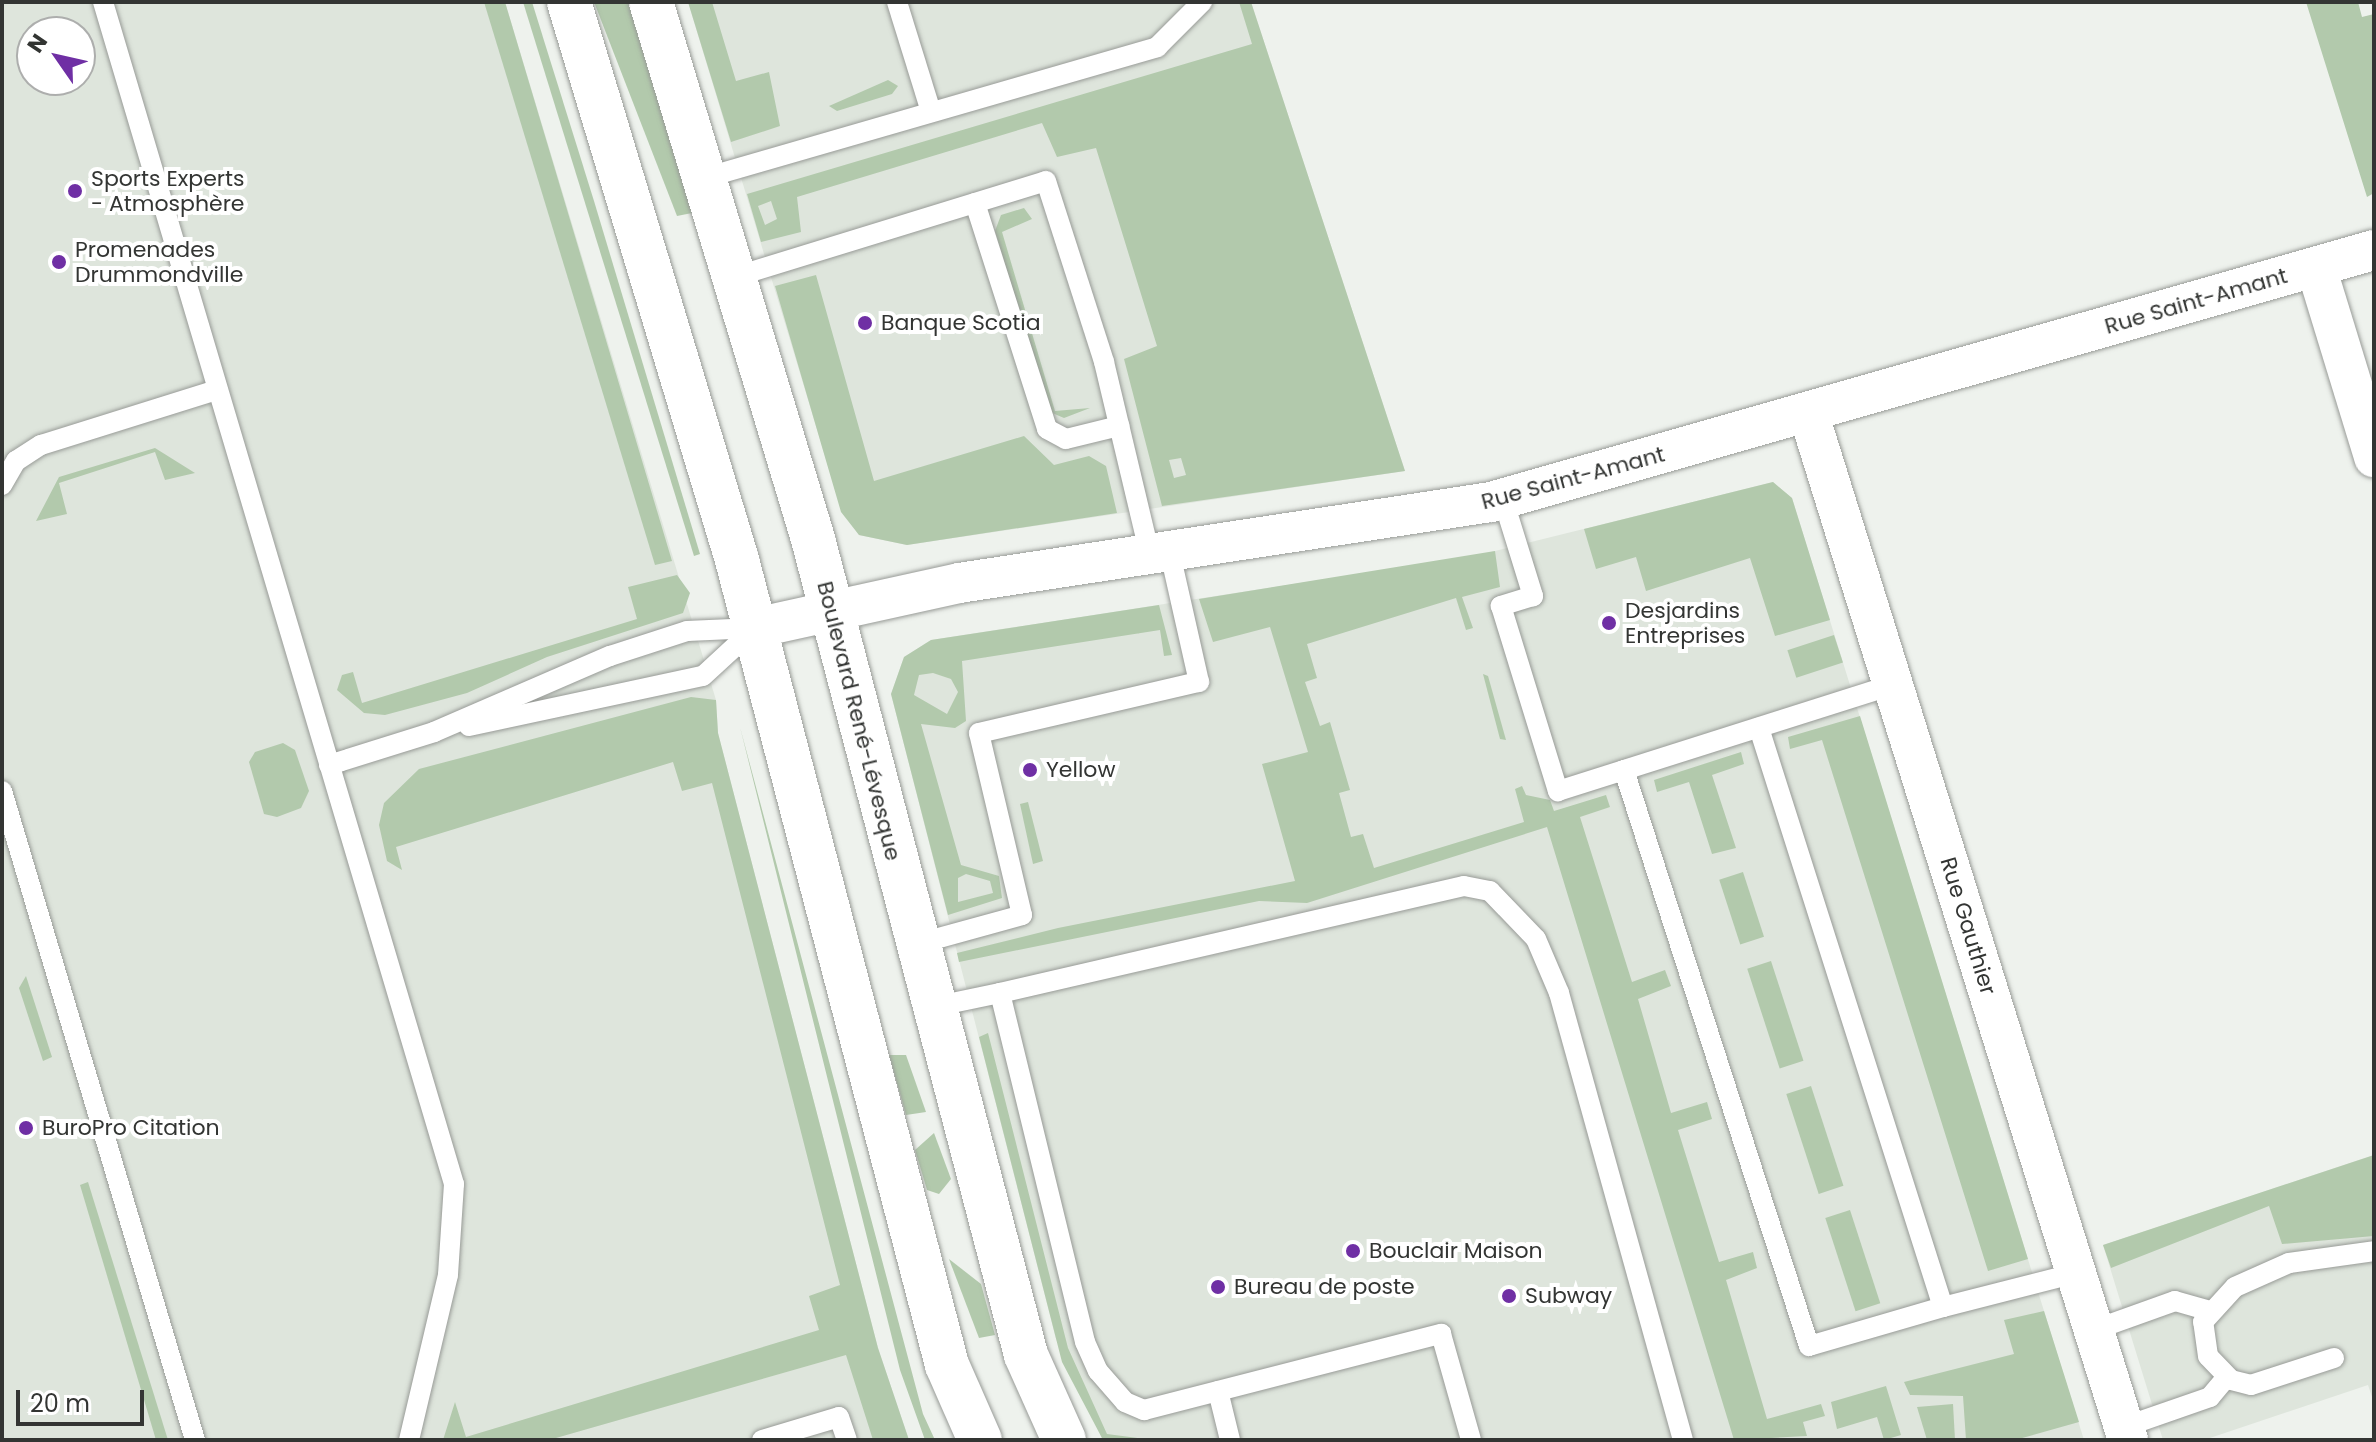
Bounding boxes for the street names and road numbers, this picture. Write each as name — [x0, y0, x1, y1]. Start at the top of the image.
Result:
street label: Rue Saint-Amant — [2102, 262, 2290, 340]
street label: Rue Saint-Amant — [1478, 441, 1668, 515]
street label: Boulevard René-Lévesque — [811, 579, 907, 863]
street label: Rue Gauthier — [1935, 854, 2001, 998]

